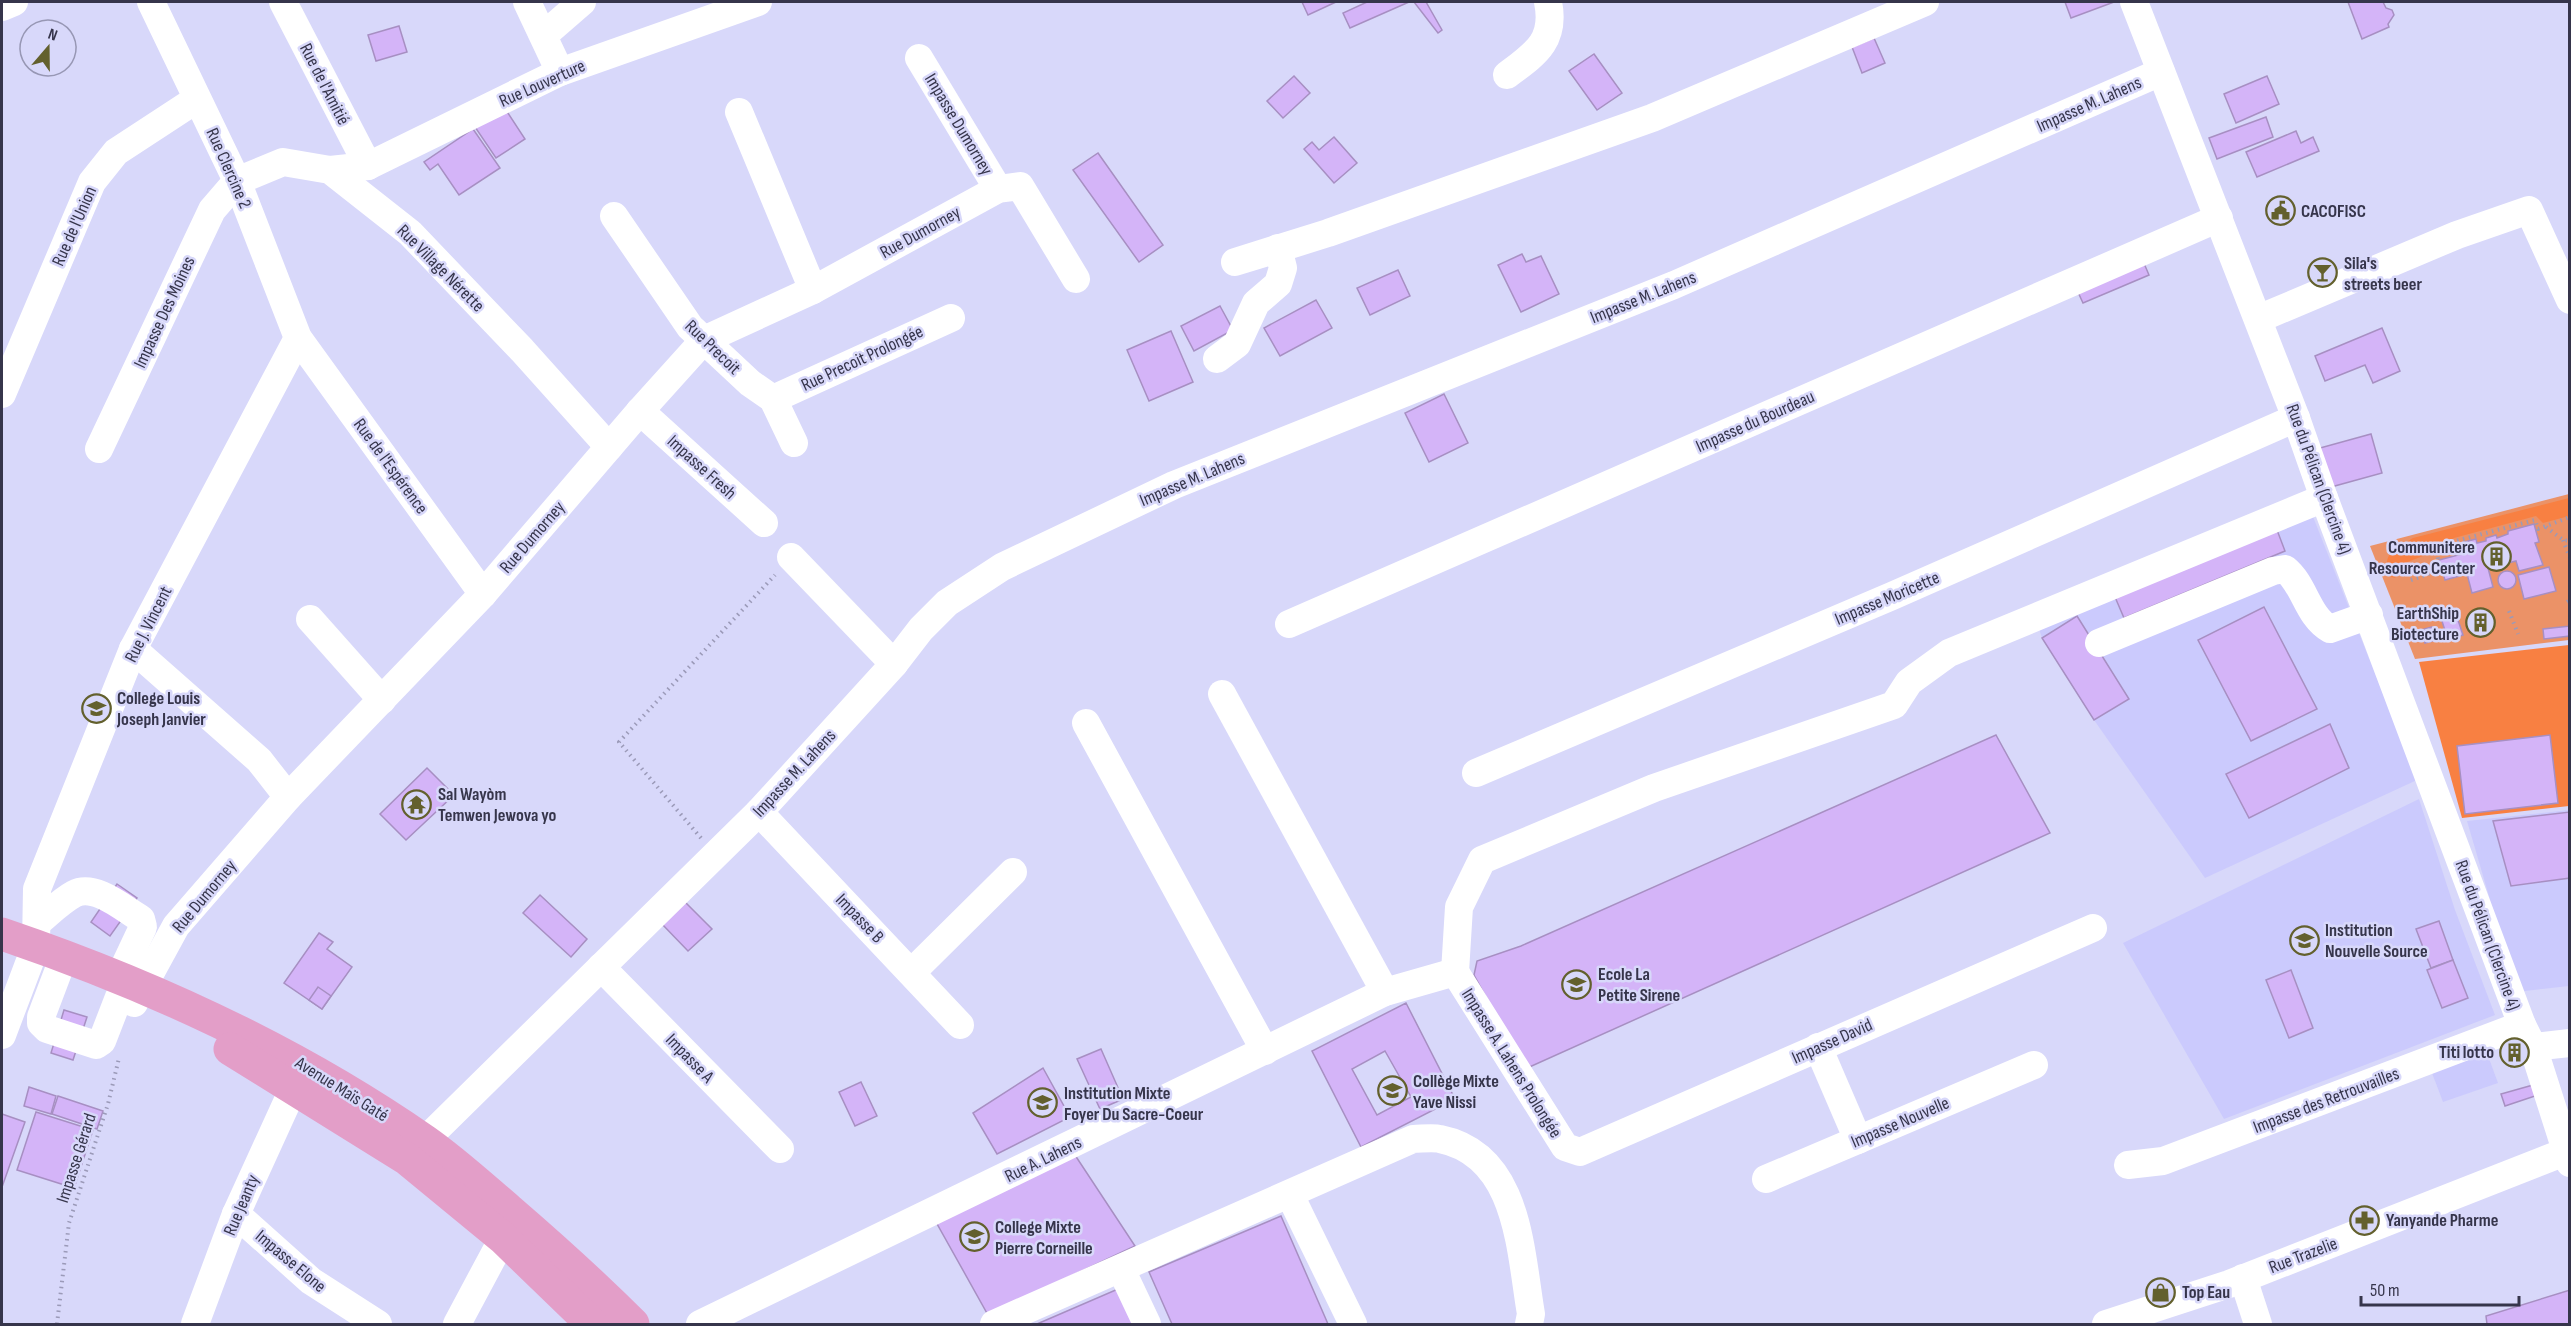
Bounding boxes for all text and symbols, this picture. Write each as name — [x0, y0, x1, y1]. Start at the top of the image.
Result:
north arrow — [18, 18, 78, 78]
text: N — [45, 25, 60, 46]
street label: Rue de l'Amitié — [295, 40, 354, 129]
street label: Rue Louverture — [496, 55, 588, 112]
street label: Impasse Dumorney — [920, 70, 997, 179]
street label: Impasse M. Lahens — [2034, 72, 2145, 137]
street label: Rue Clercine 2 — [201, 125, 256, 212]
street label: Rue de l'Union — [48, 183, 101, 269]
public building icon: CACOFISC — [2264, 195, 2296, 227]
place label: CACOFISC — [2301, 201, 2366, 222]
street label: Rue Dumorney — [877, 202, 964, 263]
street label: Rue Village Nérette — [393, 220, 489, 316]
street label: Impasse Des Moines — [129, 253, 199, 371]
place label: Sila's streets beer — [2344, 253, 2422, 295]
bar icon: Sila's streets beer — [2307, 257, 2339, 289]
street label: Impasse M. Lahens — [1587, 267, 1699, 328]
street label: Rue Precoit — [681, 316, 745, 379]
street label: Rue Precoit Prolongée — [798, 321, 926, 396]
street label: Impasse du Bourdeau — [1693, 386, 1818, 457]
street label: Rue du Pélican (Clercine 4) — [2282, 401, 2355, 557]
street label: Rue de l'Espérence — [349, 415, 432, 518]
street label: Impasse Fresh — [663, 431, 740, 504]
street label: Impasse M. Lahens — [1137, 448, 1248, 511]
street label: Rue Dumorney — [495, 497, 569, 578]
place label: Communitere Resource Center — [2369, 537, 2475, 579]
building icon: Communitere Resource Center — [2480, 541, 2512, 573]
street label: Impasse Moricette — [1832, 567, 1943, 630]
street label: Rue J. Vincent — [120, 582, 177, 666]
place label: EarthShip Biotecture — [2391, 603, 2459, 645]
building icon: EarthShip Biotecture — [2464, 607, 2496, 639]
place label: College Louis Joseph Janvier — [116, 688, 206, 730]
school or university icon: College Louis Joseph Janvier — [80, 692, 112, 724]
street label: Impasse M. Lahens — [748, 725, 840, 821]
place label: Sal Wayòm Temwen Jewova yo — [438, 784, 557, 826]
temple icon: Sal Wayòm Temwen Jewova yo — [401, 788, 433, 820]
street label: Rue Dumorney — [168, 856, 241, 937]
street label: Rue du Pélican (Clercine 4) — [2451, 857, 2524, 1013]
street label: Impasse B — [831, 889, 888, 947]
place label: Institution Nouvelle Source — [2325, 920, 2428, 962]
school or university icon: Institution Nouvelle Source — [2288, 924, 2320, 956]
place label: Ecole La Petite Sirene — [1598, 964, 1680, 1006]
school or university icon: Ecole La Petite Sirene — [1561, 968, 1593, 1000]
street label: Impasse A. Lahens Prolongée — [1457, 985, 1566, 1142]
street label: Impasse David — [1789, 1014, 1876, 1068]
street label: Impasse A — [661, 1029, 718, 1087]
building icon: Titi lotto — [2499, 1036, 2531, 1068]
place label: Titi lotto — [2439, 1042, 2494, 1063]
street label: Avenue Maïs Gaté — [291, 1052, 392, 1126]
street label: Impasse des Retrouvailles — [2250, 1063, 2402, 1138]
place label: Collège Mixte Yave Nissi — [1413, 1071, 1499, 1113]
school or university icon: Collège Mixte Yave Nissi — [1376, 1075, 1408, 1107]
place label: Institution Mixte Foyer Du Sacre-Coeur — [1064, 1083, 1204, 1125]
school or university icon: Institution Mixte Foyer Du Sacre-Coeur — [1027, 1087, 1059, 1119]
street label: Impasse Nouvelle — [1848, 1092, 1952, 1153]
street label: Impasse Gérard — [52, 1111, 101, 1206]
street label: Rue A. Lahens — [1001, 1132, 1085, 1187]
street label: Rue Jeanty — [219, 1172, 264, 1239]
pharmacy icon: Yanyande Pharme — [2349, 1204, 2381, 1236]
place label: Yanyande Pharme — [2386, 1210, 2498, 1231]
place label: College Mixte Pierre Corneille — [995, 1217, 1093, 1259]
school or university icon: College Mixte Pierre Corneille — [958, 1221, 990, 1253]
street label: Impasse Elone — [251, 1226, 330, 1297]
street label: Rue Trazelie — [2266, 1233, 2340, 1278]
scale bar — [2361, 1269, 2518, 1307]
shop icon: Top Eau — [2145, 1276, 2177, 1308]
text: 50 m — [2370, 1280, 2400, 1301]
place label: Top Eau — [2182, 1282, 2230, 1303]

